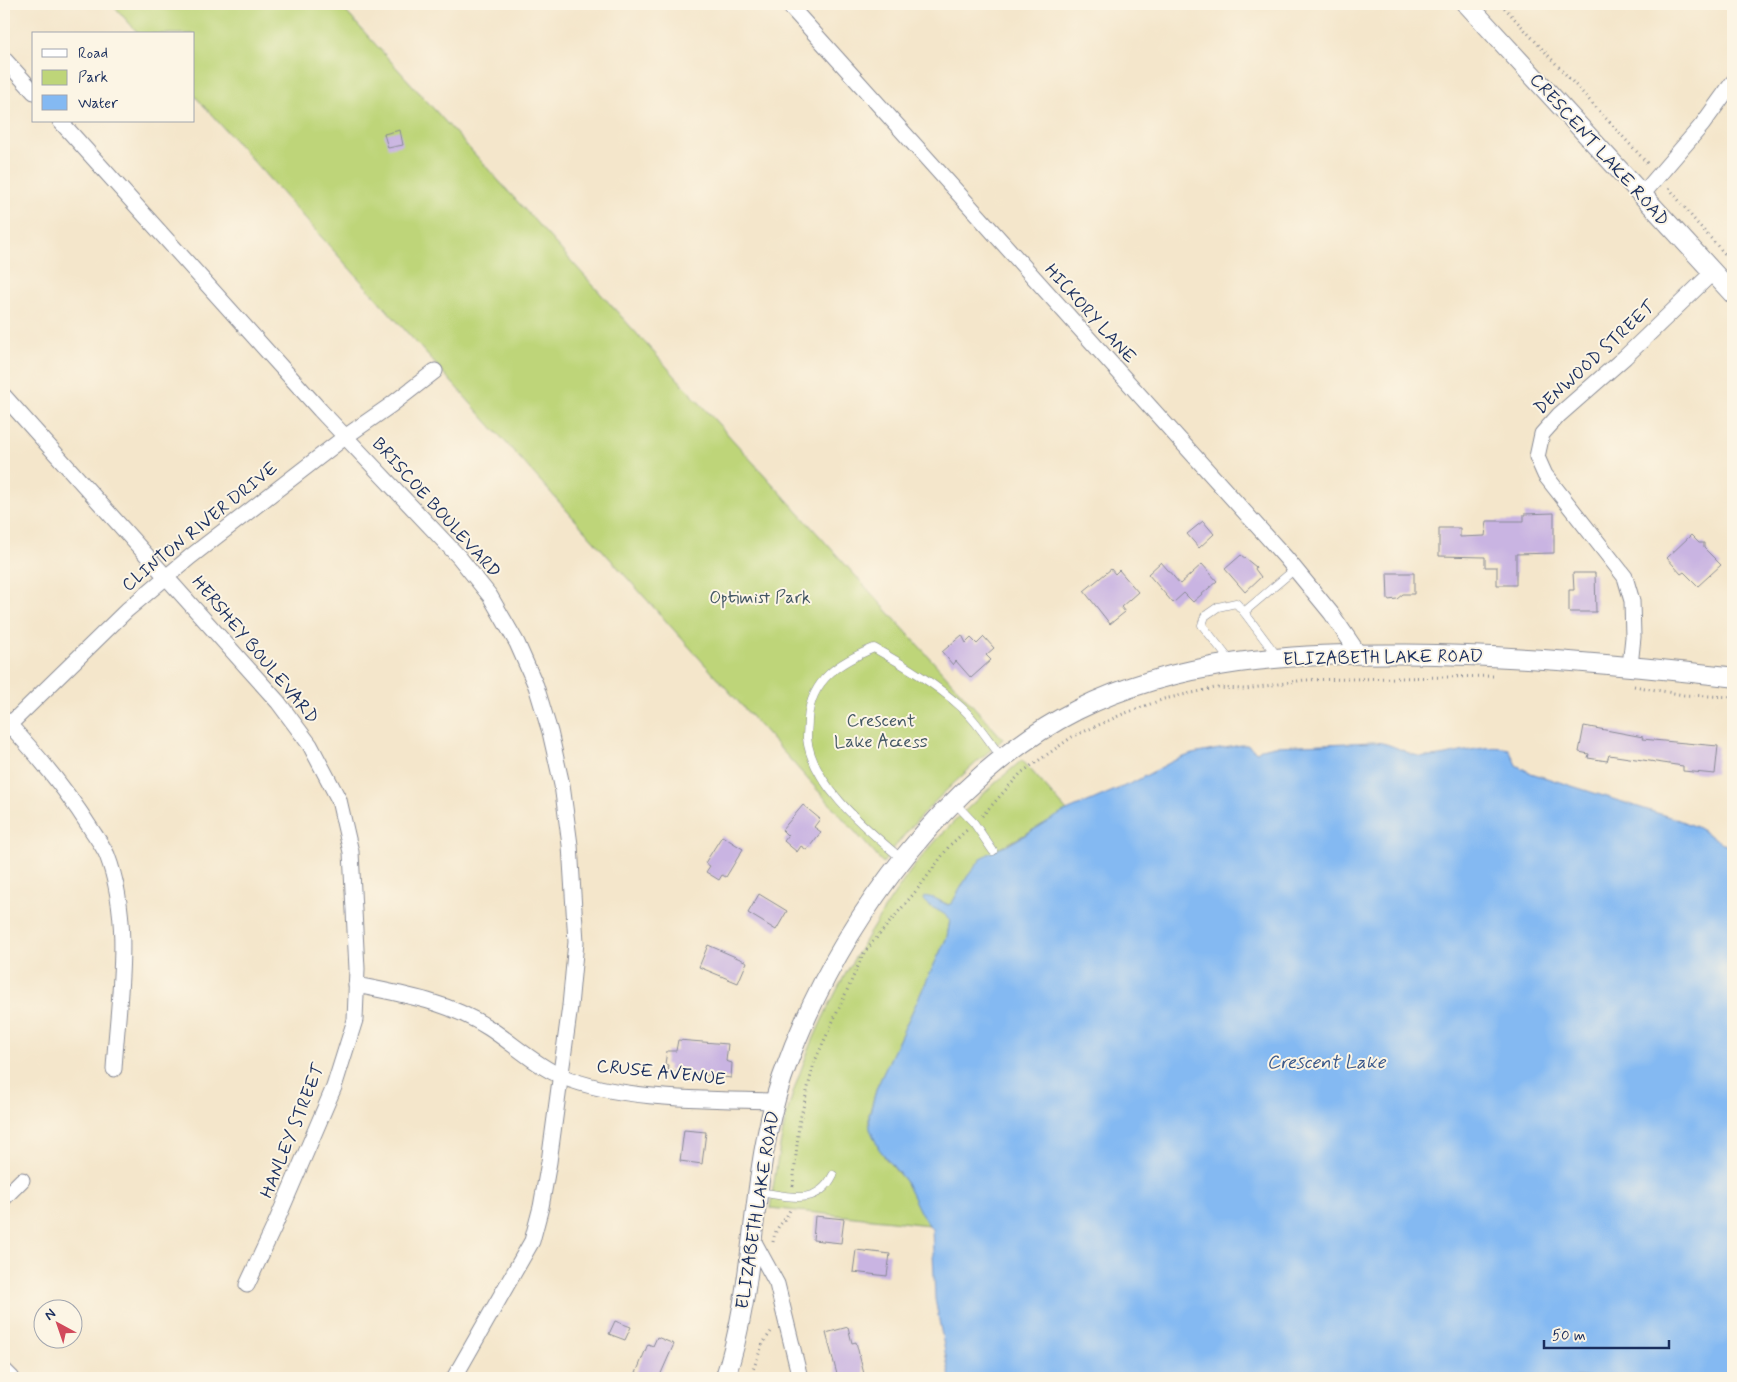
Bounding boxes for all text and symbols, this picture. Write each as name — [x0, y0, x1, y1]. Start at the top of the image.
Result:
legend — [32, 32, 195, 122]
text: Road — [78, 44, 108, 64]
text: Park — [78, 68, 108, 88]
street label: CRESCENT LAKE ROAD — [1524, 68, 1674, 232]
text: Water — [78, 94, 118, 114]
street label: HICKORY LANE — [1039, 259, 1141, 369]
street label: DENWOOD STREET — [1529, 295, 1661, 420]
street label: BRISCOE BOULEVARD — [366, 433, 506, 583]
street label: CLINTON RIVER DRIVE — [117, 456, 283, 597]
street label: HERSHEY BOULEVARD — [186, 571, 324, 729]
park label: Optimist Park — [709, 586, 811, 610]
street label: ELIZABETH LAKE ROAD — [1283, 644, 1483, 672]
park label: Crescent Lake Access — [834, 709, 928, 754]
water label: Crescent Lake — [1267, 1050, 1387, 1075]
street label: CRUSE AVENUE — [595, 1054, 727, 1092]
street label: HANLEY STREET — [255, 1059, 331, 1202]
street label: ELIZABETH LAKE ROAD — [730, 1109, 786, 1311]
north arrow — [32, 1300, 82, 1350]
text: N — [41, 1305, 60, 1325]
scale bar — [1544, 1317, 1670, 1349]
text: 50 m — [1552, 1326, 1586, 1346]

